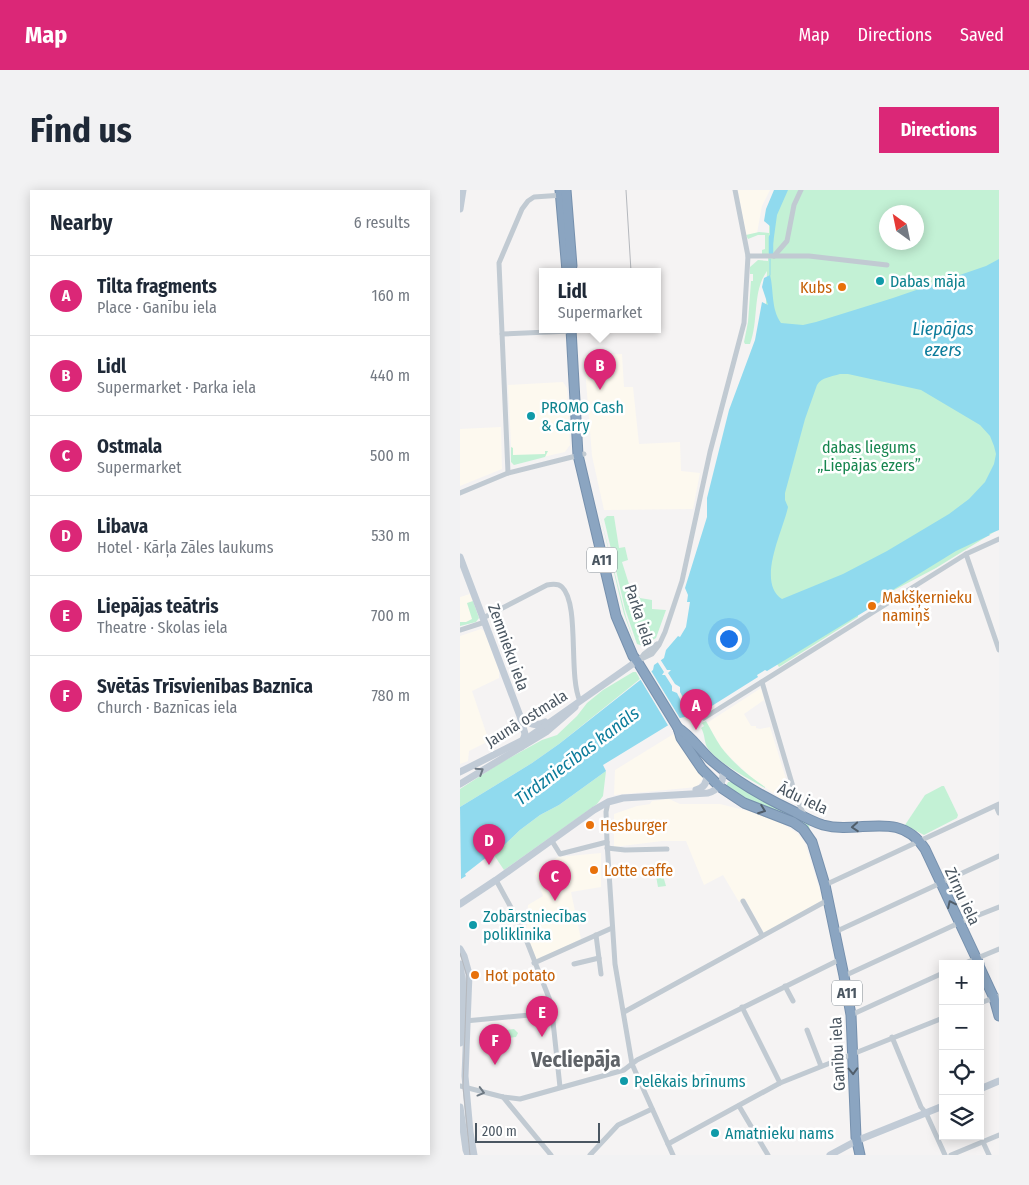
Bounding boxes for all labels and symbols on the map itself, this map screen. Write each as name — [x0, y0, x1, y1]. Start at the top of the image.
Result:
north arrow — [879, 205, 924, 250]
place label: Dabas māja — [890, 272, 966, 291]
marker: Dabas māja — [874, 275, 886, 287]
place label: Kubs — [800, 278, 832, 297]
marker: Kubs — [836, 281, 848, 293]
water label: Liepājas ezers — [912, 318, 974, 361]
pin: B — [584, 349, 616, 390]
place label: PROMO Cash & Carry — [541, 398, 624, 435]
marker: PROMO Cash & Carry — [525, 410, 537, 422]
park label: dabas liegums „Liepājas ezers” — [817, 438, 921, 475]
road number: A11 — [587, 548, 617, 572]
street label: Parka iela — [621, 582, 658, 649]
place label: Makšķernieku namiņš — [882, 588, 972, 626]
marker: Makšķernieku namiņš — [866, 600, 878, 612]
street label: Zemnieku iela — [484, 601, 533, 693]
your location — [716, 626, 742, 652]
street label: Jaunā ostmala — [482, 686, 571, 751]
pin: A — [680, 689, 712, 730]
water label: Tirdzniecības kanāls — [511, 702, 644, 810]
one-way arrow — [475, 768, 484, 778]
street label: Ādu iela — [775, 779, 831, 818]
one-way arrow — [757, 804, 766, 814]
place label: Hesburger — [600, 816, 668, 835]
marker: Hesburger — [584, 819, 596, 831]
one-way arrow — [851, 822, 859, 833]
pin: D — [473, 824, 505, 865]
pin: C — [539, 860, 571, 901]
place label: Lotte caffe — [604, 861, 673, 880]
marker: Lotte caffe — [588, 864, 600, 876]
street label: Zirņu iela — [940, 864, 984, 929]
one-way arrow — [946, 900, 957, 909]
place label: Zobārstniecības poliklīnika — [483, 907, 587, 944]
marker: Zobārstniecības poliklīnika — [467, 919, 479, 931]
place label: Hot potato — [485, 966, 555, 985]
marker: Hot potato — [469, 969, 481, 981]
road number: A11 — [832, 980, 862, 1006]
pin: E — [526, 996, 558, 1037]
street label: Ganību iela — [826, 1016, 849, 1092]
pin: F — [479, 1024, 511, 1065]
district label: Vecliepāja — [530, 1047, 621, 1073]
one-way arrow — [848, 1068, 858, 1076]
place label: Pelēkais brīnums — [634, 1072, 746, 1091]
marker: Pelēkais brīnums — [618, 1075, 630, 1087]
one-way arrow — [477, 1086, 485, 1096]
scale bar — [475, 1120, 600, 1143]
place label: Amatnieku nams — [725, 1124, 834, 1143]
marker: Amatnieku nams — [709, 1127, 721, 1139]

